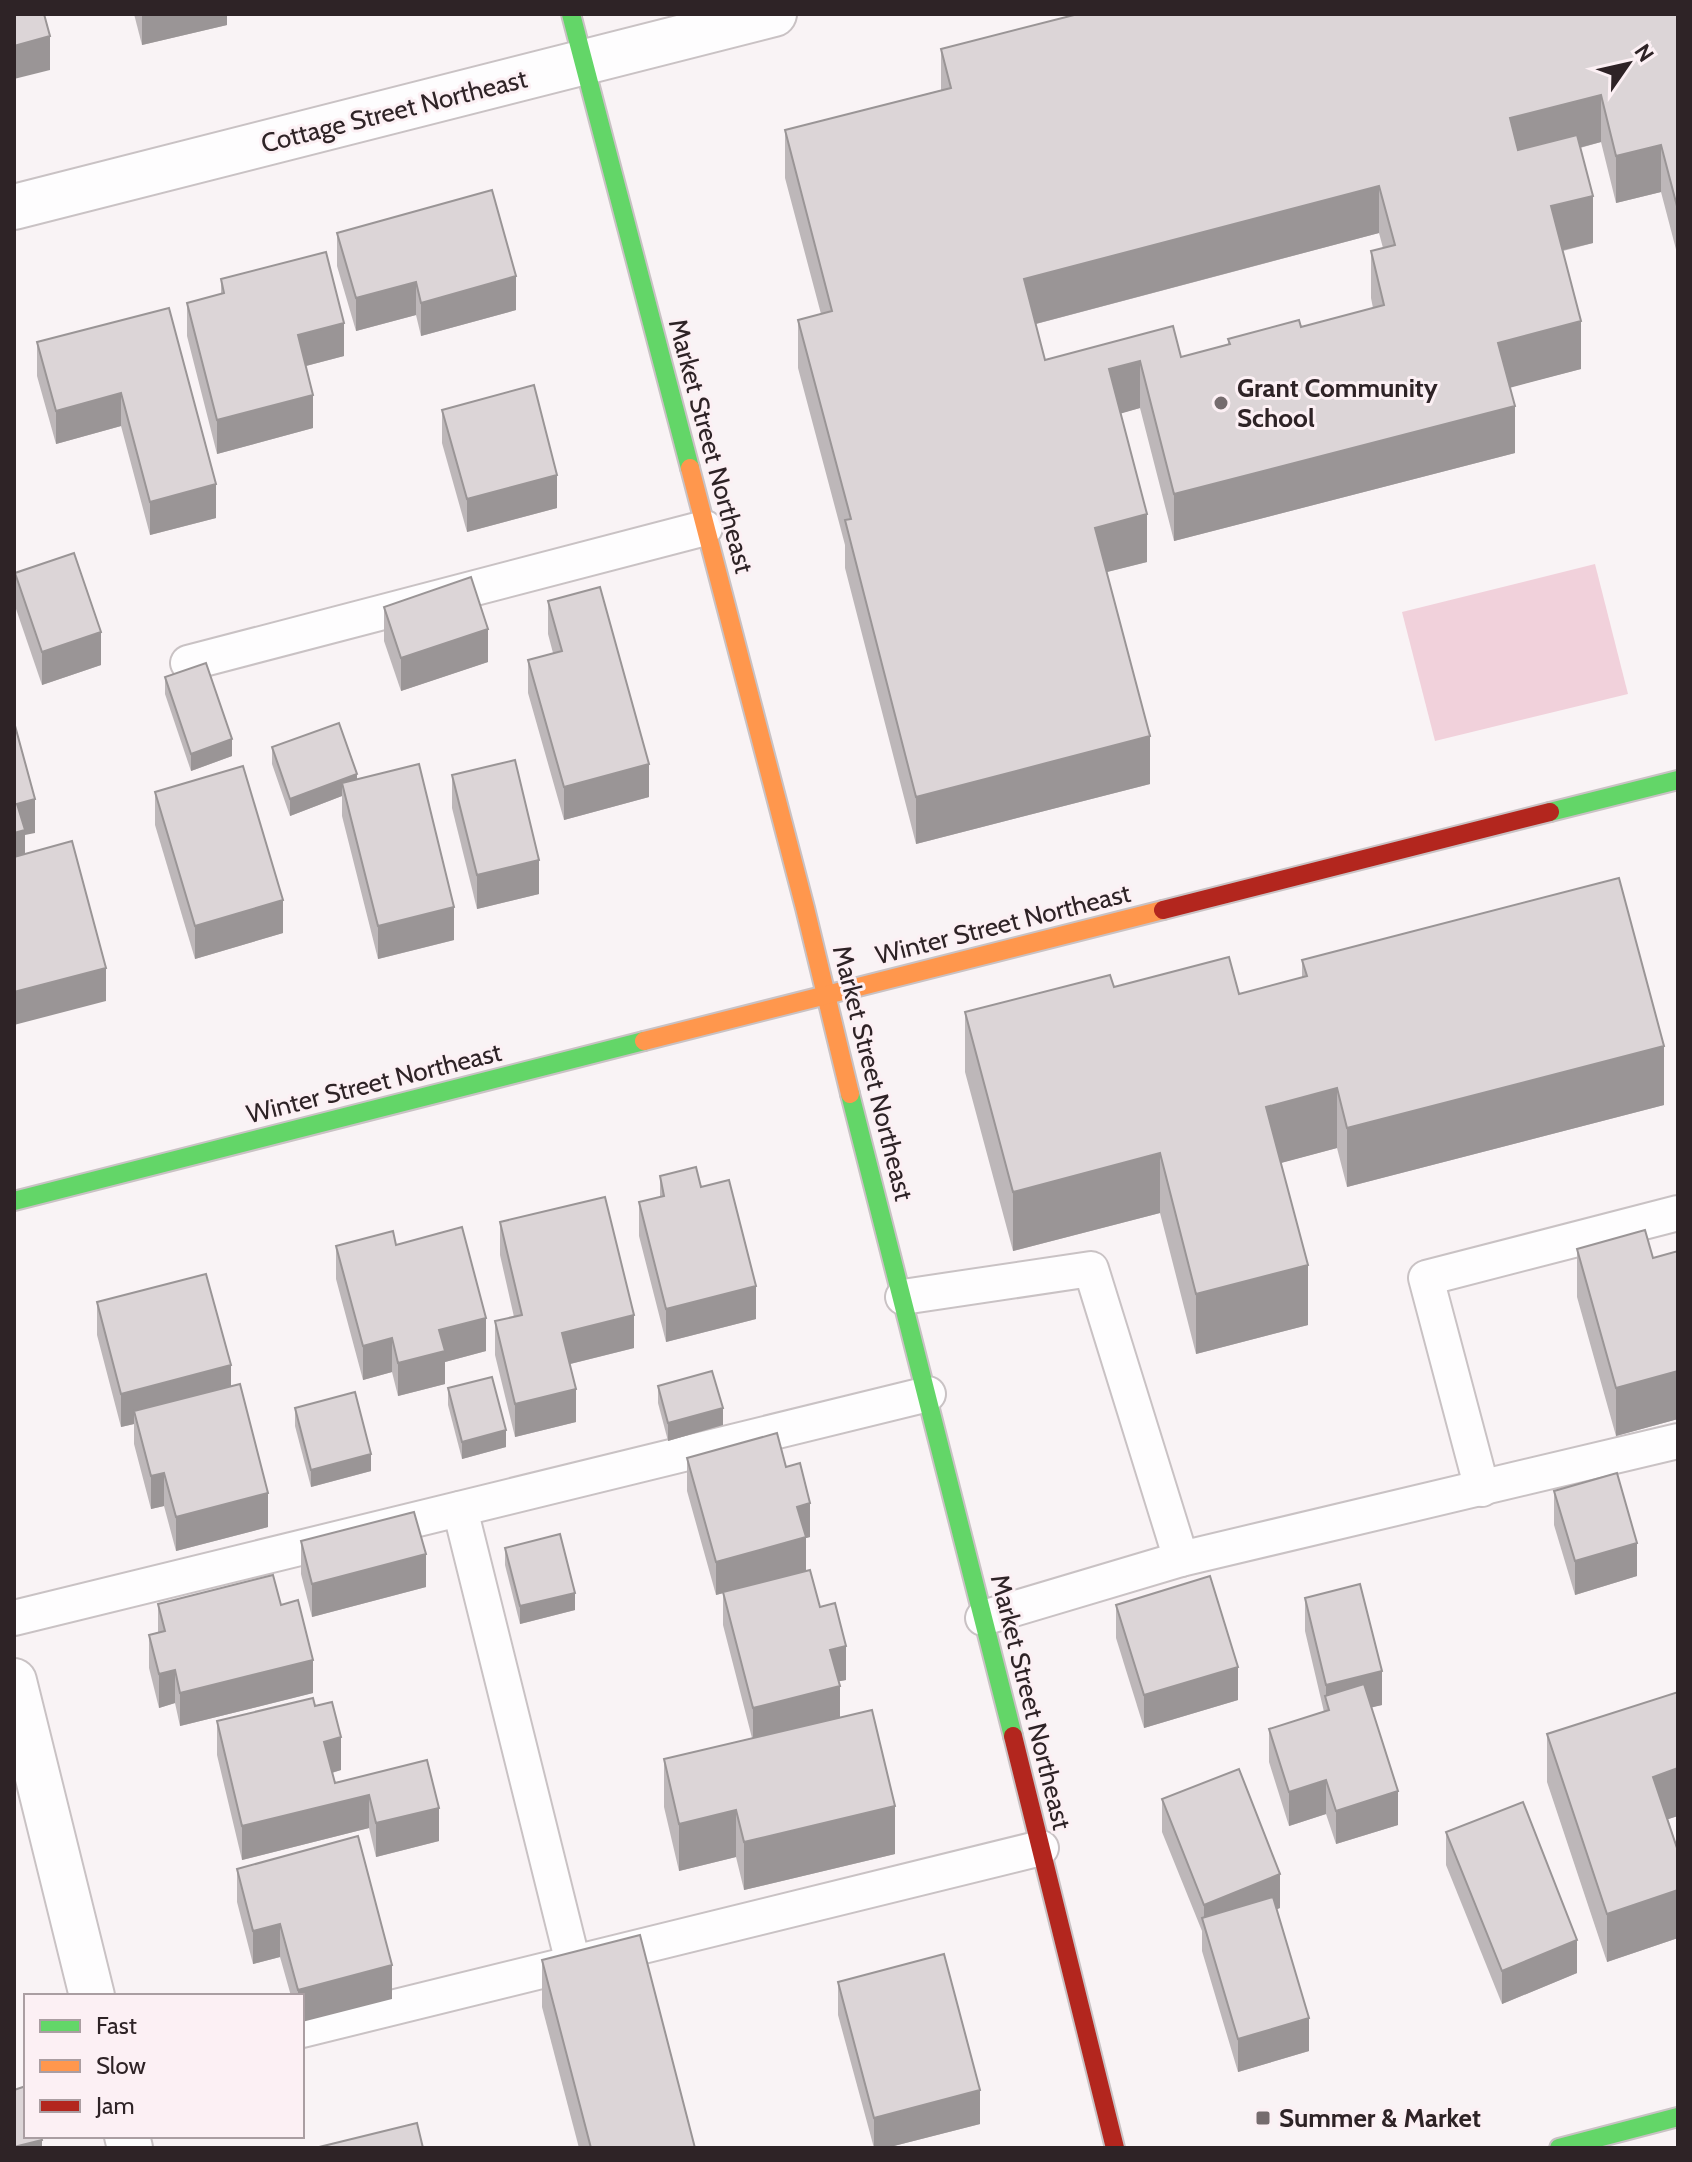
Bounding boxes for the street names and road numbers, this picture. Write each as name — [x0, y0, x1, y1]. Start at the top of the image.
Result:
street label: Cottage Street Northeast — [258, 62, 531, 160]
street label: Market Street Northeast — [662, 315, 760, 577]
street label: Winter Street Northeast — [872, 877, 1134, 971]
street label: Market Street Northeast — [826, 942, 920, 1204]
street label: Winter Street Northeast — [243, 1036, 505, 1130]
street label: Market Street Northeast — [984, 1571, 1078, 1833]

